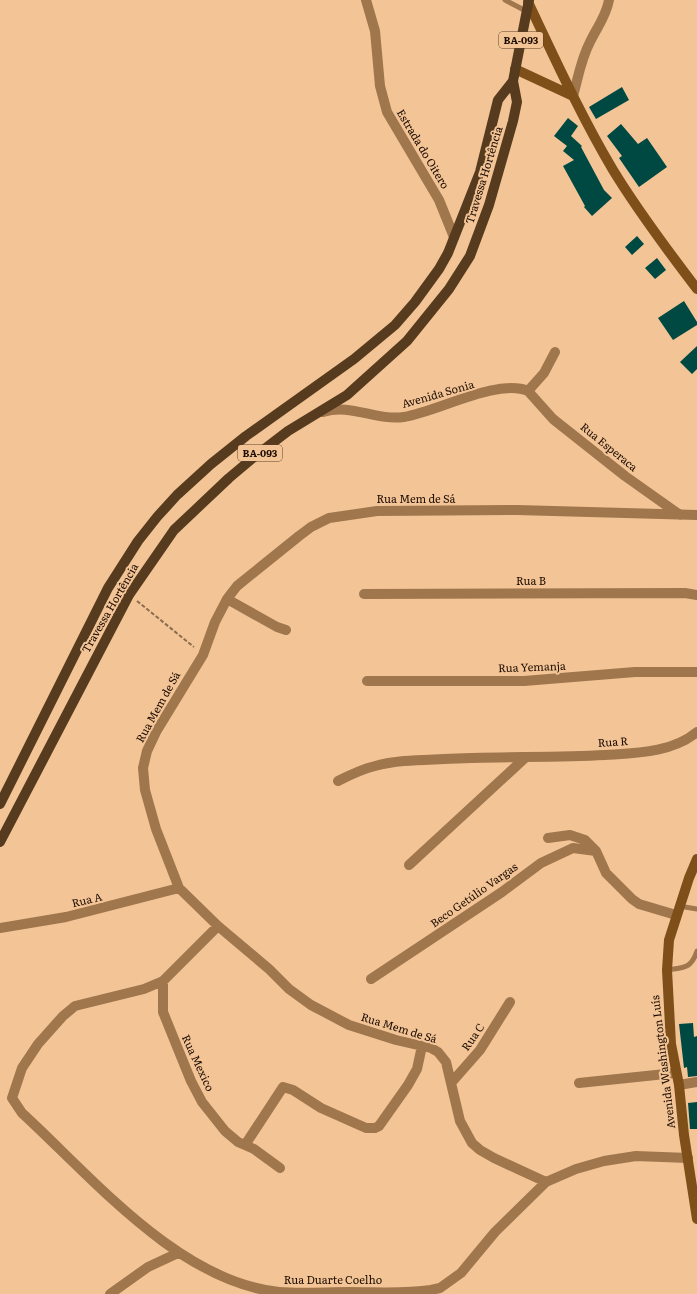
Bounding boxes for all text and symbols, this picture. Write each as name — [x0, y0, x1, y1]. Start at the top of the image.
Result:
road number: BA-093 — [499, 32, 543, 48]
street label: Estrada do Oitero — [394, 106, 454, 191]
street label: Travessa Hortência — [461, 124, 506, 226]
street label: Avenida Sonia — [400, 375, 476, 411]
street label: Rua Esperaca — [578, 418, 642, 474]
road number: BA-093 — [238, 445, 282, 461]
street label: Rua Mem de Sá — [377, 490, 455, 506]
street label: Travessa Hortência — [77, 560, 141, 655]
street label: Rua B — [516, 572, 546, 588]
street label: Rua Yemanja — [498, 657, 566, 675]
street label: Rua Mem de Sá — [131, 668, 183, 745]
street label: Rua R — [597, 732, 629, 750]
street label: Beco Getúlio Vargas — [427, 858, 520, 930]
street label: Rua A — [70, 888, 104, 911]
street label: Avenida Washington Luís — [646, 994, 678, 1130]
street label: Rua Mem de Sá — [359, 1008, 439, 1046]
street label: Rua C — [457, 1019, 488, 1053]
street label: Rua Mexico — [179, 1032, 219, 1094]
street label: Rua Duarte Coelho — [284, 1271, 382, 1287]

